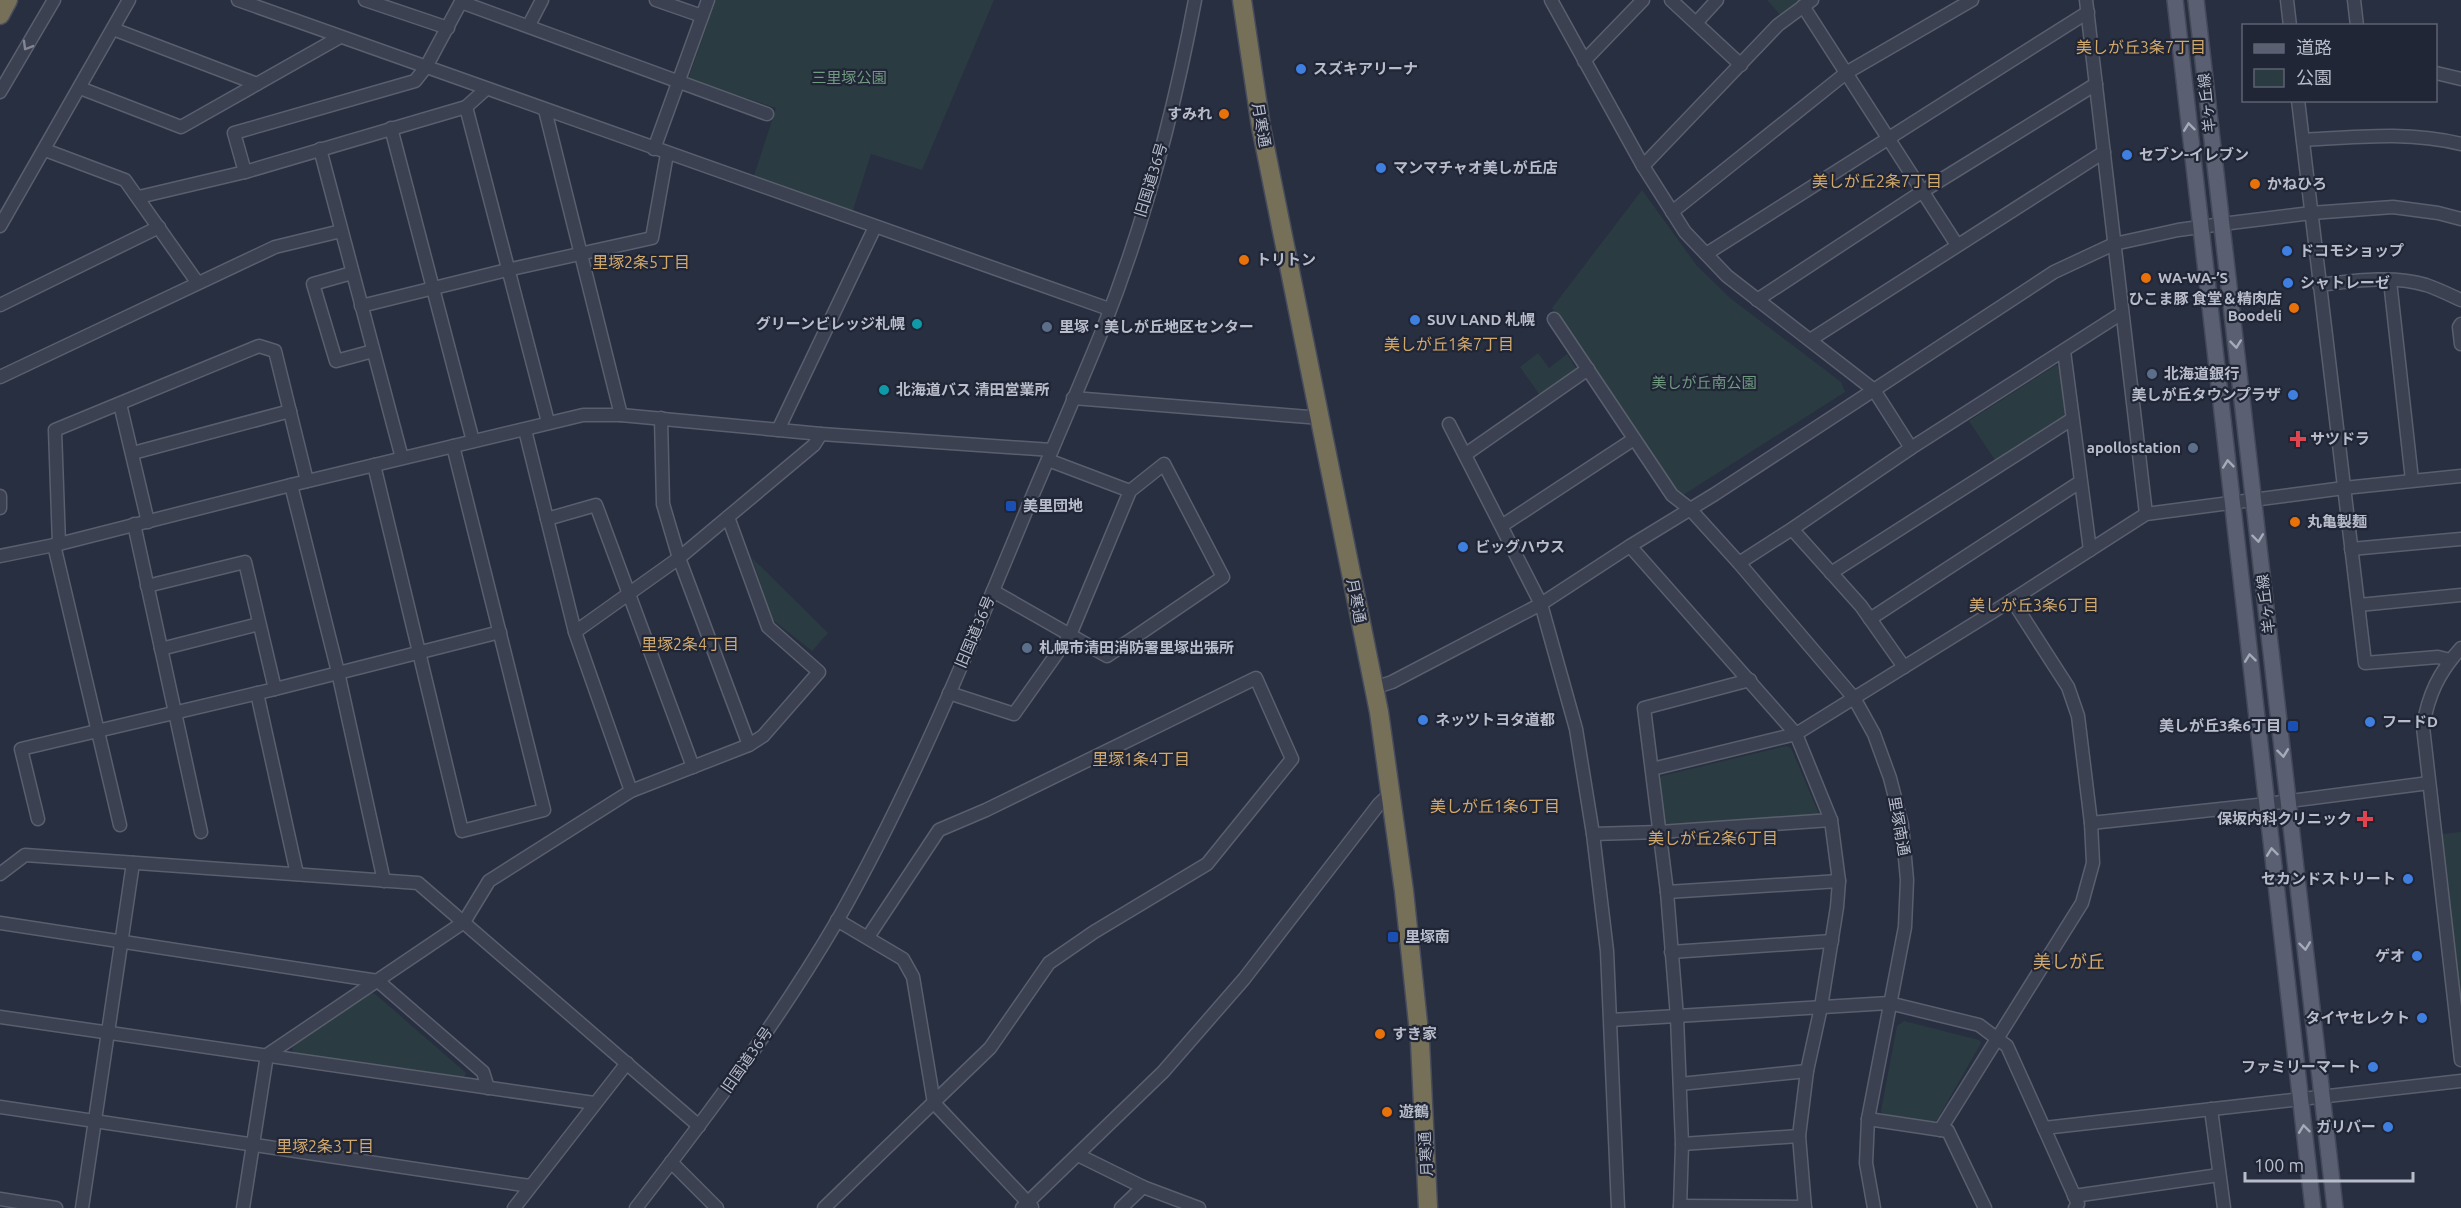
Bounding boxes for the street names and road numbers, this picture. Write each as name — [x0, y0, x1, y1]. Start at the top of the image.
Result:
street label: 羊ヶ丘線 — [2195, 72, 2218, 134]
street label: 月寒通 — [1249, 101, 1274, 149]
street label: 旧国道36号 — [1131, 141, 1170, 219]
street label: 羊ヶ丘線 — [2253, 573, 2278, 635]
street label: 月寒通 — [1344, 577, 1369, 625]
street label: 旧国道36号 — [952, 593, 997, 671]
street label: 里塚南通 — [1886, 795, 1913, 857]
street label: 旧国道36号 — [718, 1023, 776, 1096]
street label: 月寒通 — [1416, 1131, 1435, 1177]

